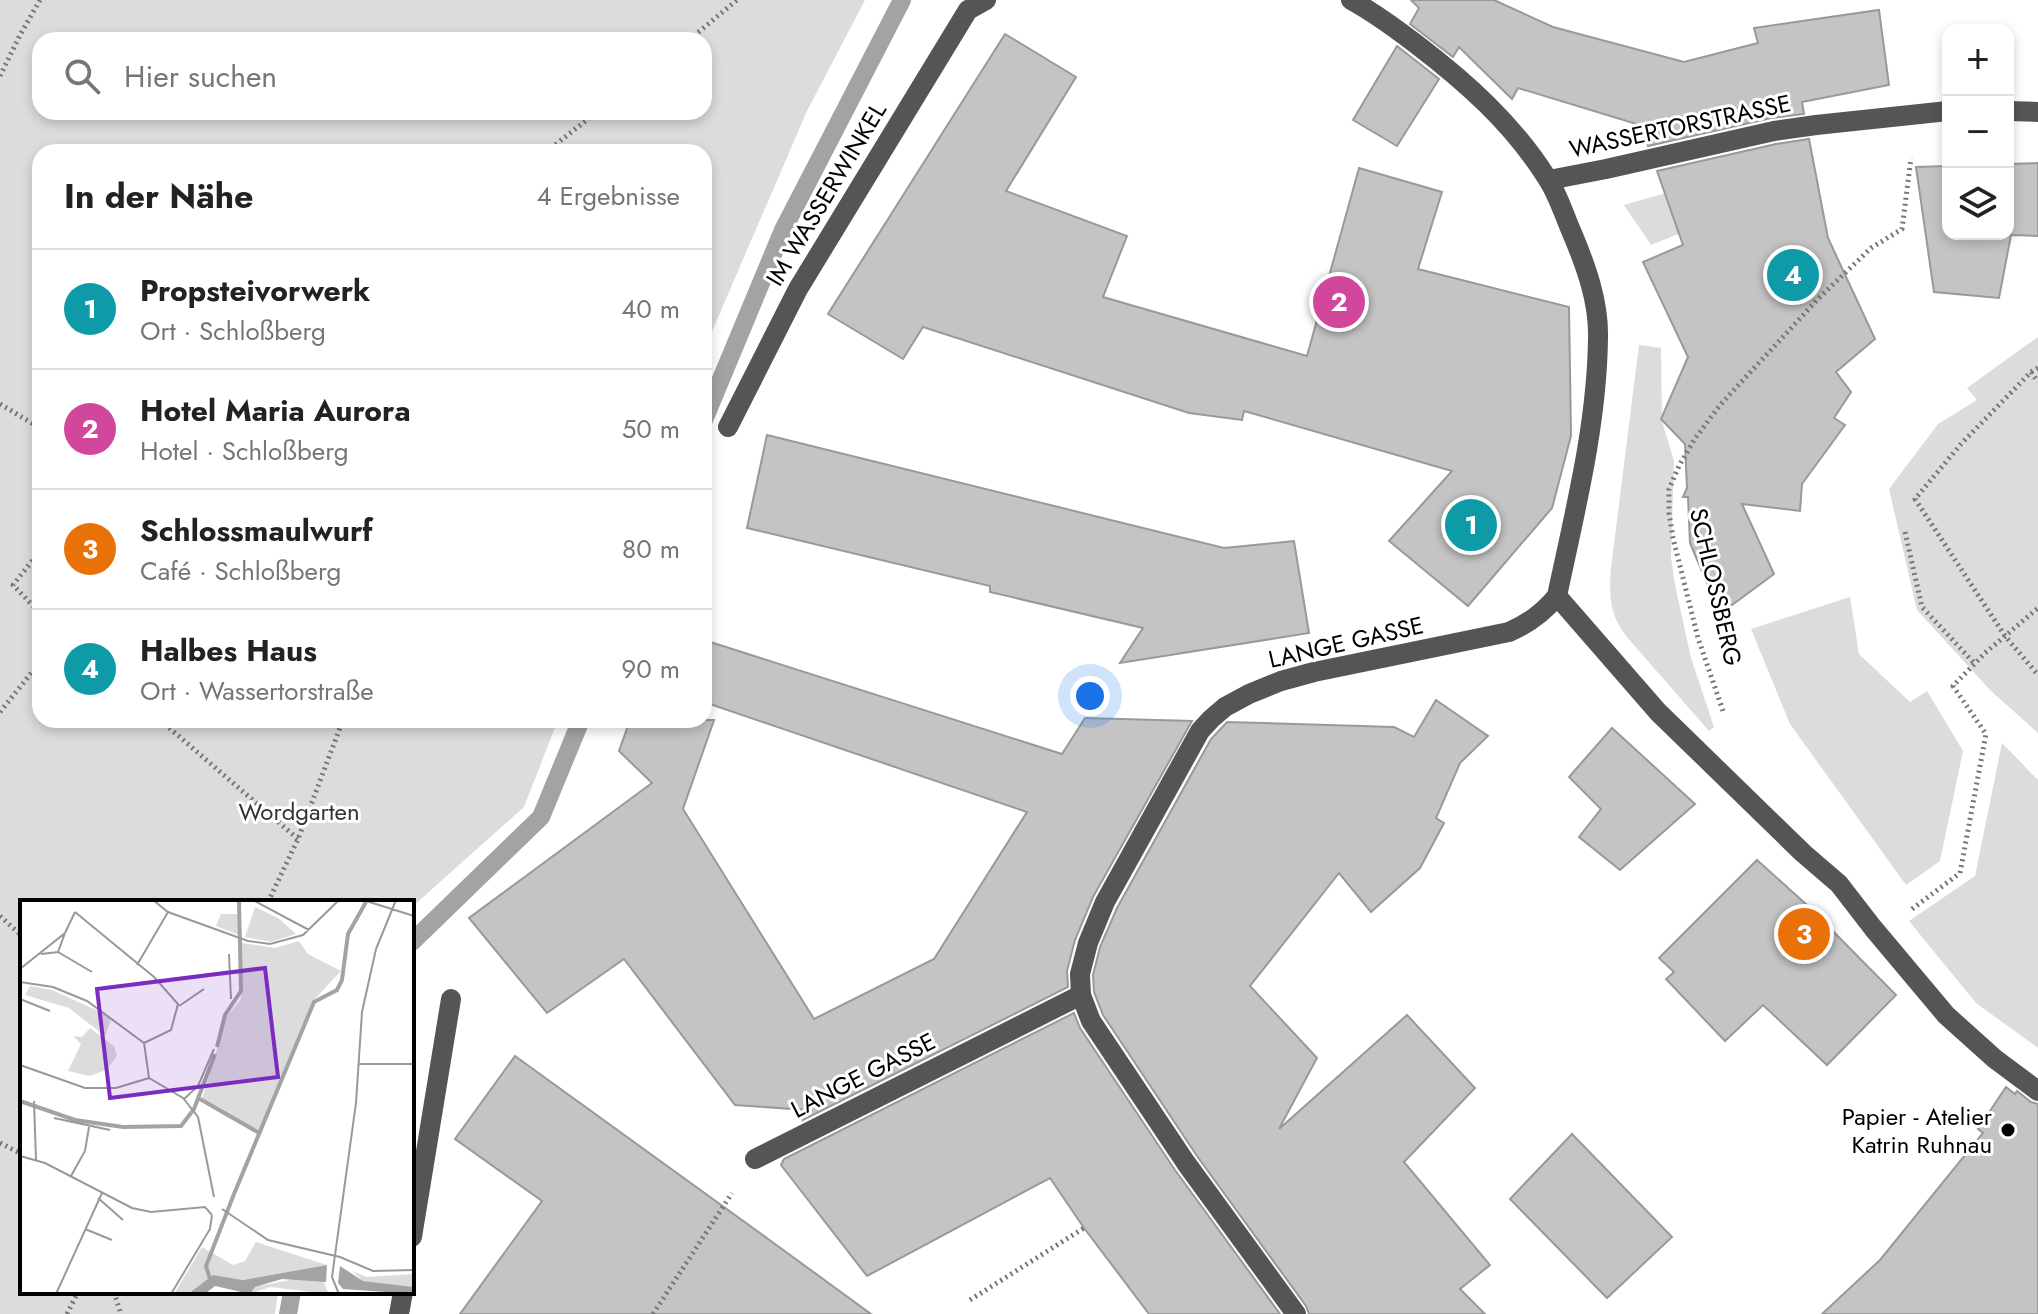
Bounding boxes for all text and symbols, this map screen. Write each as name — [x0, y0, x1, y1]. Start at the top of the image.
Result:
map controls — [1942, 24, 2014, 240]
button: + — [1942, 24, 2014, 96]
search box — [32, 32, 712, 120]
icon: search — [60, 54, 104, 98]
text: Hier suchen — [124, 55, 277, 98]
street label: WASSERTORSTRASSE — [1566, 85, 1794, 167]
street label: IM WASSERWINKEL — [757, 95, 895, 292]
button: − — [1942, 96, 2014, 168]
button: layers — [1942, 168, 2014, 240]
text: In der Nähe — [64, 172, 254, 221]
text: 4 Ergebnisse — [536, 177, 680, 215]
pin: 4 — [1767, 245, 1819, 305]
text: Propsteivorwerk — [140, 269, 370, 312]
pin: 2 — [1313, 272, 1365, 332]
text: 1 — [83, 290, 97, 328]
text: 40 m — [621, 290, 680, 328]
text: Ort · Schloßberg — [140, 312, 326, 350]
text: Hotel Maria Aurora — [140, 389, 411, 432]
text: 2 — [81, 410, 99, 448]
text: 50 m — [622, 410, 680, 448]
text: Hotel · Schloßberg — [140, 432, 349, 470]
pin: 1 — [1445, 495, 1497, 555]
street label: SCHLOSSBERG — [1681, 505, 1751, 669]
text: Schlossmaulwurf — [140, 509, 373, 552]
text: 3 — [82, 530, 98, 568]
text: 80 m — [622, 530, 680, 568]
text: Café · Schloßberg — [140, 552, 341, 590]
street label: LANGE GASSE — [1265, 607, 1427, 677]
text: Halbes Haus — [140, 629, 317, 672]
text: 4 — [81, 650, 99, 688]
text: 90 m — [621, 650, 680, 688]
text: Ort · Wassertorstraße — [140, 672, 374, 710]
your location — [1070, 676, 1110, 716]
park label: Wordgarten — [238, 794, 360, 829]
inset map — [20, 900, 414, 1294]
pin: 3 — [1778, 904, 1830, 964]
street label: LANGE GASSE — [785, 1023, 941, 1127]
place label: Papier - Atelier Katrin Ruhnau — [1842, 1099, 1993, 1162]
marker: Papier - Atelier Katrin Ruhnau — [1999, 1121, 2017, 1139]

